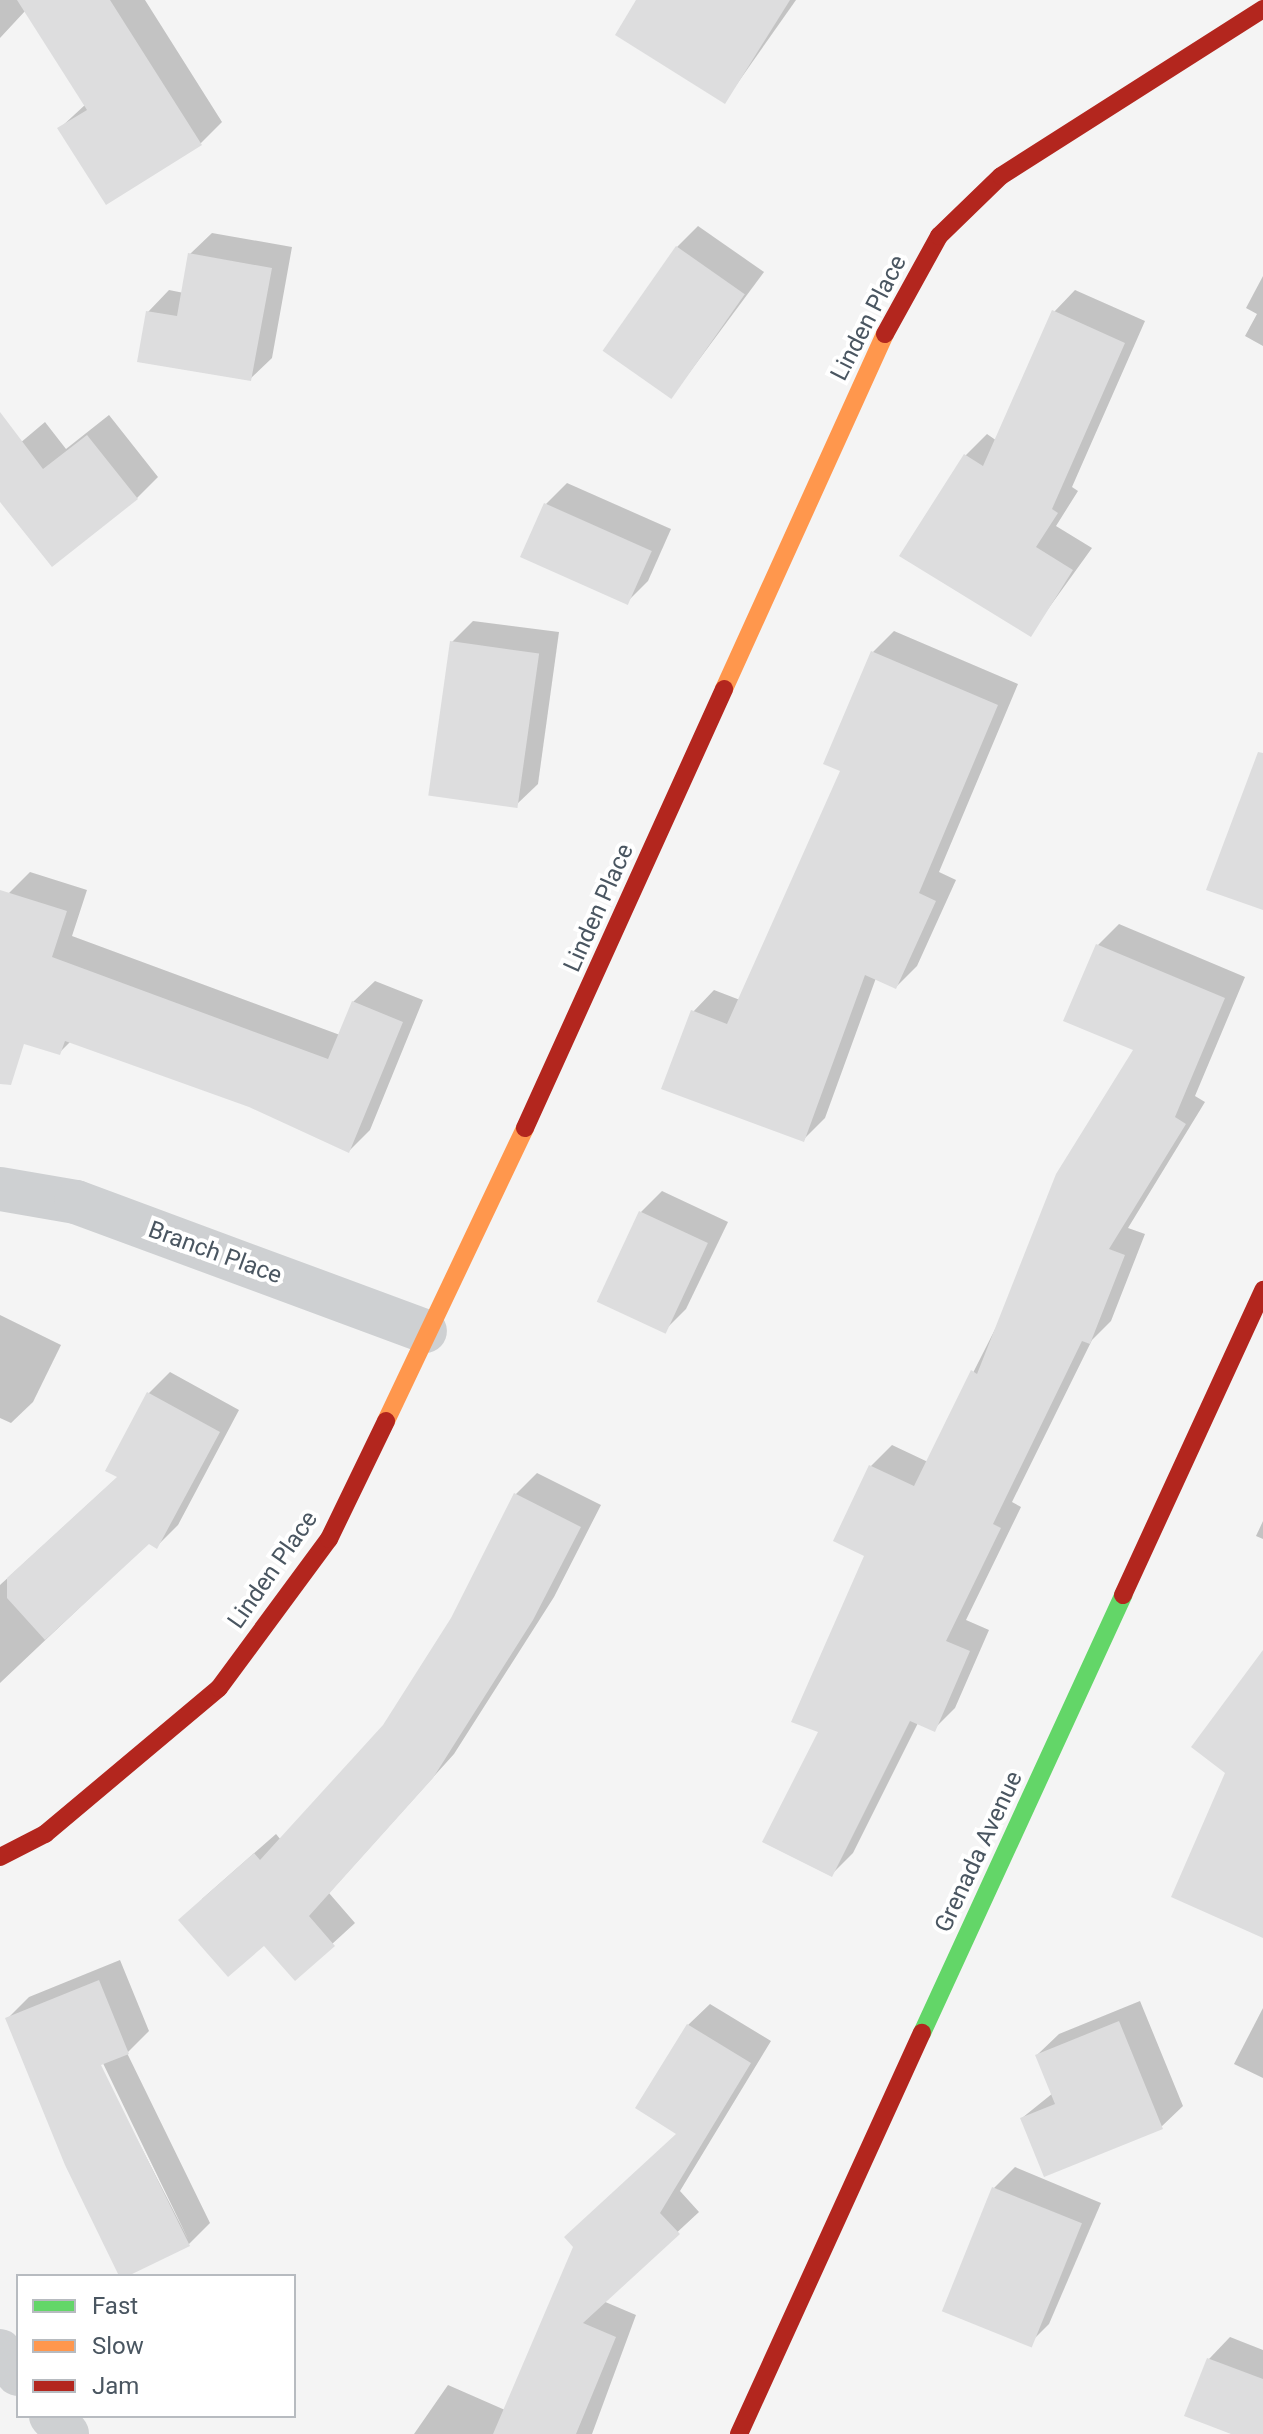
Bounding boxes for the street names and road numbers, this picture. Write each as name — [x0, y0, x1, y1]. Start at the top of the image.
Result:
street label: Linden Place — [825, 251, 913, 385]
street label: Linden Place — [558, 840, 640, 976]
street label: Branch Place — [144, 1216, 286, 1290]
street label: Linden Place — [222, 1506, 324, 1634]
street label: Grenada Avenue — [929, 1767, 1029, 1937]

